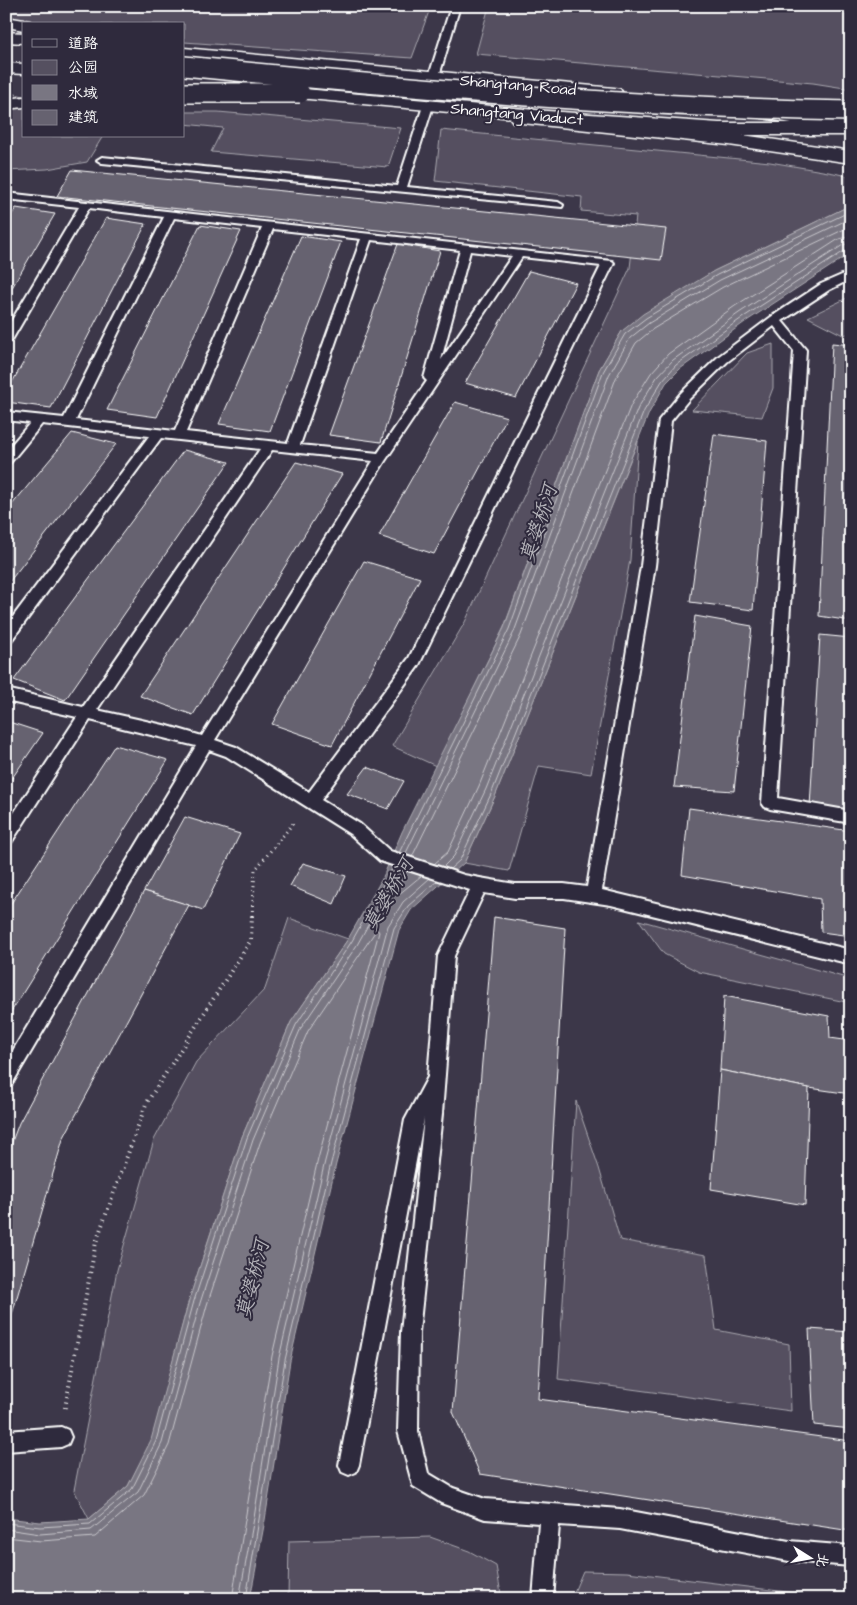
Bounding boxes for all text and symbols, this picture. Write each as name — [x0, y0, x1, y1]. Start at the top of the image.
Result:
legend — [22, 22, 185, 138]
text: 道路 — [68, 33, 98, 54]
text: 公园 — [68, 57, 98, 78]
street label: Shangtang Road — [459, 69, 577, 102]
text: 水域 — [68, 83, 98, 104]
street label: Shangtang Viaduct — [449, 97, 585, 132]
text: 建筑 — [68, 107, 98, 128]
water label: 莫婆桥河 — [513, 478, 566, 566]
water label: 莫婆桥河 — [357, 850, 422, 936]
water label: 莫婆桥河 — [230, 1234, 277, 1321]
north arrow — [784, 1532, 834, 1582]
text: 北 — [811, 1552, 833, 1569]

